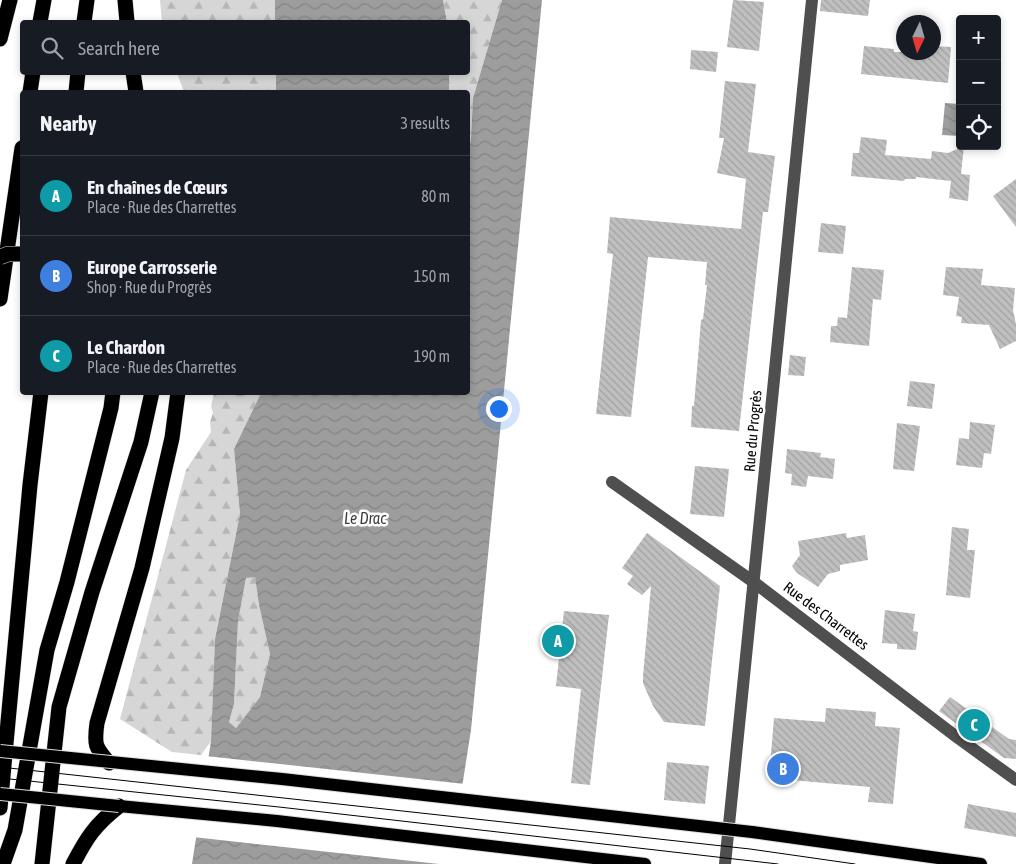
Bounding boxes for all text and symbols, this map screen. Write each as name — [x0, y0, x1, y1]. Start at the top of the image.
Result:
north arrow — [896, 15, 941, 60]
map controls — [956, 15, 1001, 150]
button: + — [956, 15, 1001, 60]
search box — [20, 20, 470, 75]
icon: search — [38, 34, 66, 62]
text: Search here — [78, 37, 160, 59]
button: − — [956, 60, 1001, 105]
button: locate — [956, 105, 1001, 150]
text: Nearby — [40, 111, 96, 135]
text: 3 results — [400, 114, 450, 132]
text: En chaînes de Cœurs — [87, 176, 227, 198]
text: A — [52, 187, 60, 205]
text: 80 m — [421, 187, 450, 205]
text: Place · Rue des Charrettes — [87, 198, 236, 216]
text: Europe Carrosserie — [87, 256, 217, 278]
text: B — [52, 267, 60, 285]
text: 150 m — [414, 267, 450, 285]
text: Shop · Rue du Progrès — [87, 278, 212, 296]
text: Le Chardon — [87, 336, 165, 358]
text: C — [52, 347, 60, 365]
text: 190 m — [414, 347, 450, 365]
text: Place · Rue des Charrettes — [87, 358, 236, 376]
street label: Rue du Progrès — [740, 389, 765, 472]
your location — [486, 396, 512, 422]
water label: Le Drac — [344, 509, 387, 527]
street label: Rue des Charrettes — [780, 578, 872, 653]
pin: A — [542, 622, 574, 660]
pin: C — [958, 706, 990, 744]
pin: B — [767, 750, 799, 788]

